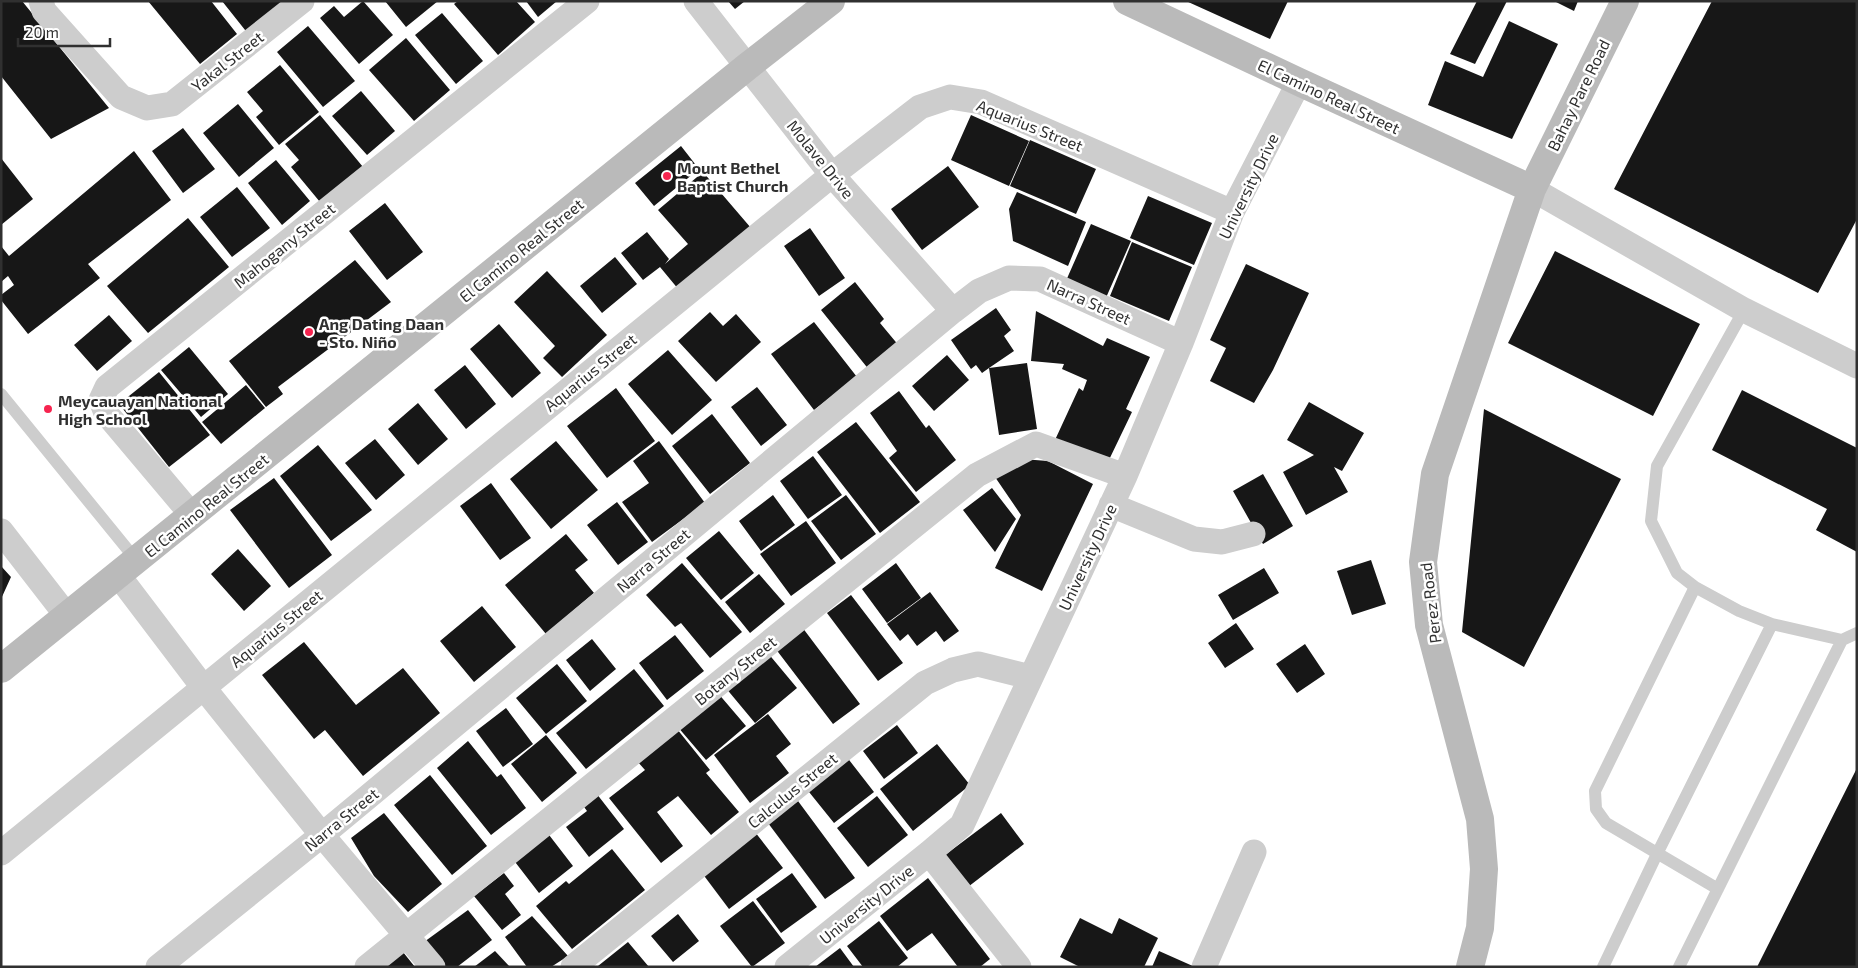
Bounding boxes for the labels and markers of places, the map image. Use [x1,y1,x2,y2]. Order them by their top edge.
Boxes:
place label: Mount Bethel Baptist Church [677,158,788,195]
marker: Mount Bethel Baptist Church [661,170,673,182]
place label: Ang Dating Daan - Sto. Niño [319,314,444,351]
marker: Ang Dating Daan - Sto. Niño [303,326,315,338]
place label: Meycauayan National High School [58,391,223,428]
marker: Meycauayan National High School [42,403,54,415]

